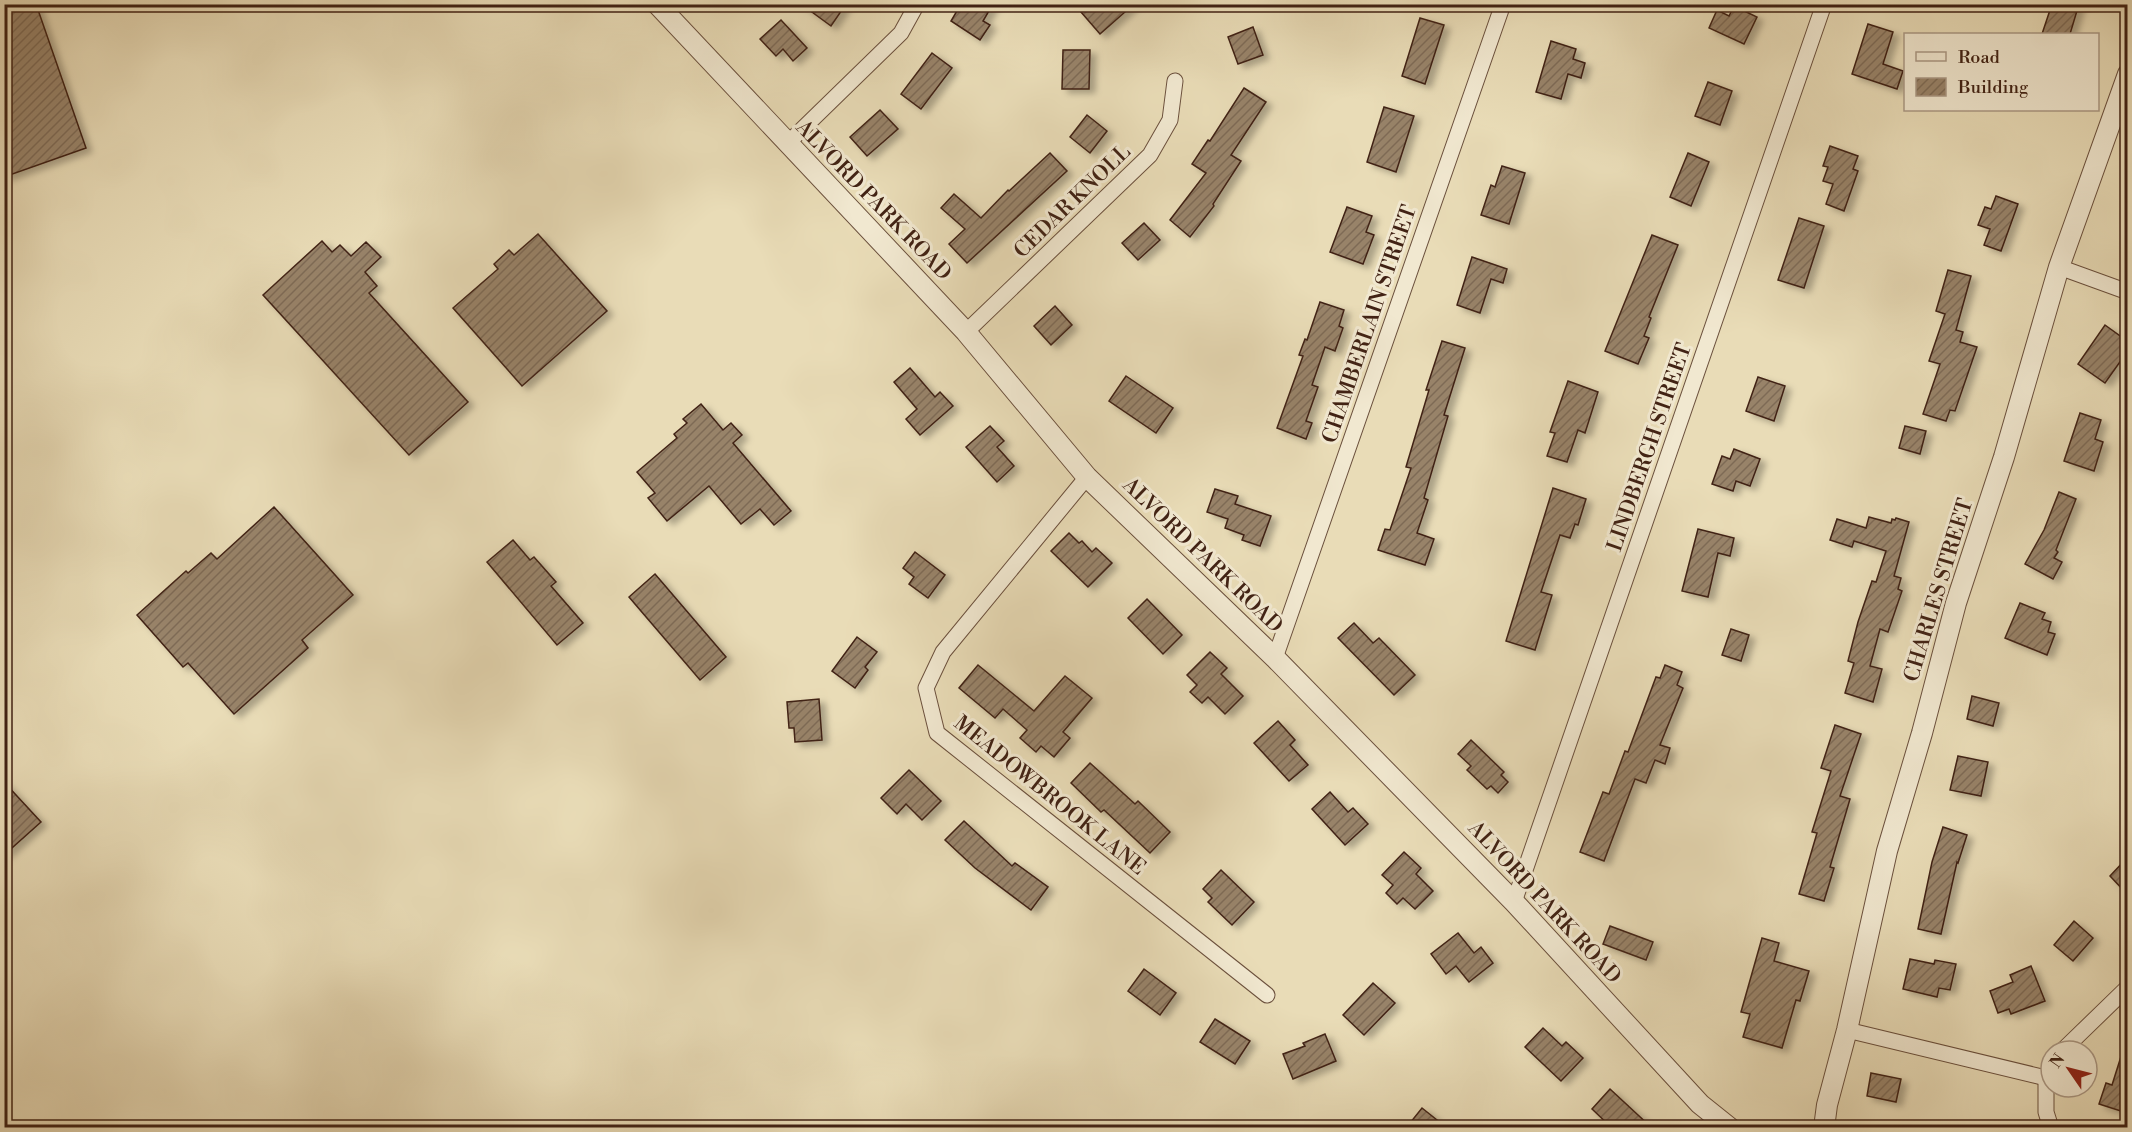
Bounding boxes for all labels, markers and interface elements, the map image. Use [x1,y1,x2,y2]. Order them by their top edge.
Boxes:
legend [1904,33,2099,111]
text: Road [1958,46,2001,69]
text: Building [1957,76,2029,99]
street label: ALVORD PARK ROAD [789,114,957,286]
street label: CEDAR KNOLL [1009,139,1137,264]
street label: CHAMBERLAIN STREET [1317,202,1423,447]
street label: LINDBERGH STREET [1602,340,1698,555]
street label: ALVORD PARK ROAD [1116,472,1288,639]
street label: CHARLES STREET [1899,495,1979,685]
street label: MEADOWBROOK LANE [948,710,1150,881]
street label: ALVORD PARK ROAD [1462,815,1626,989]
north arrow [2039,1039,2099,1099]
text: N [2046,1050,2070,1072]

